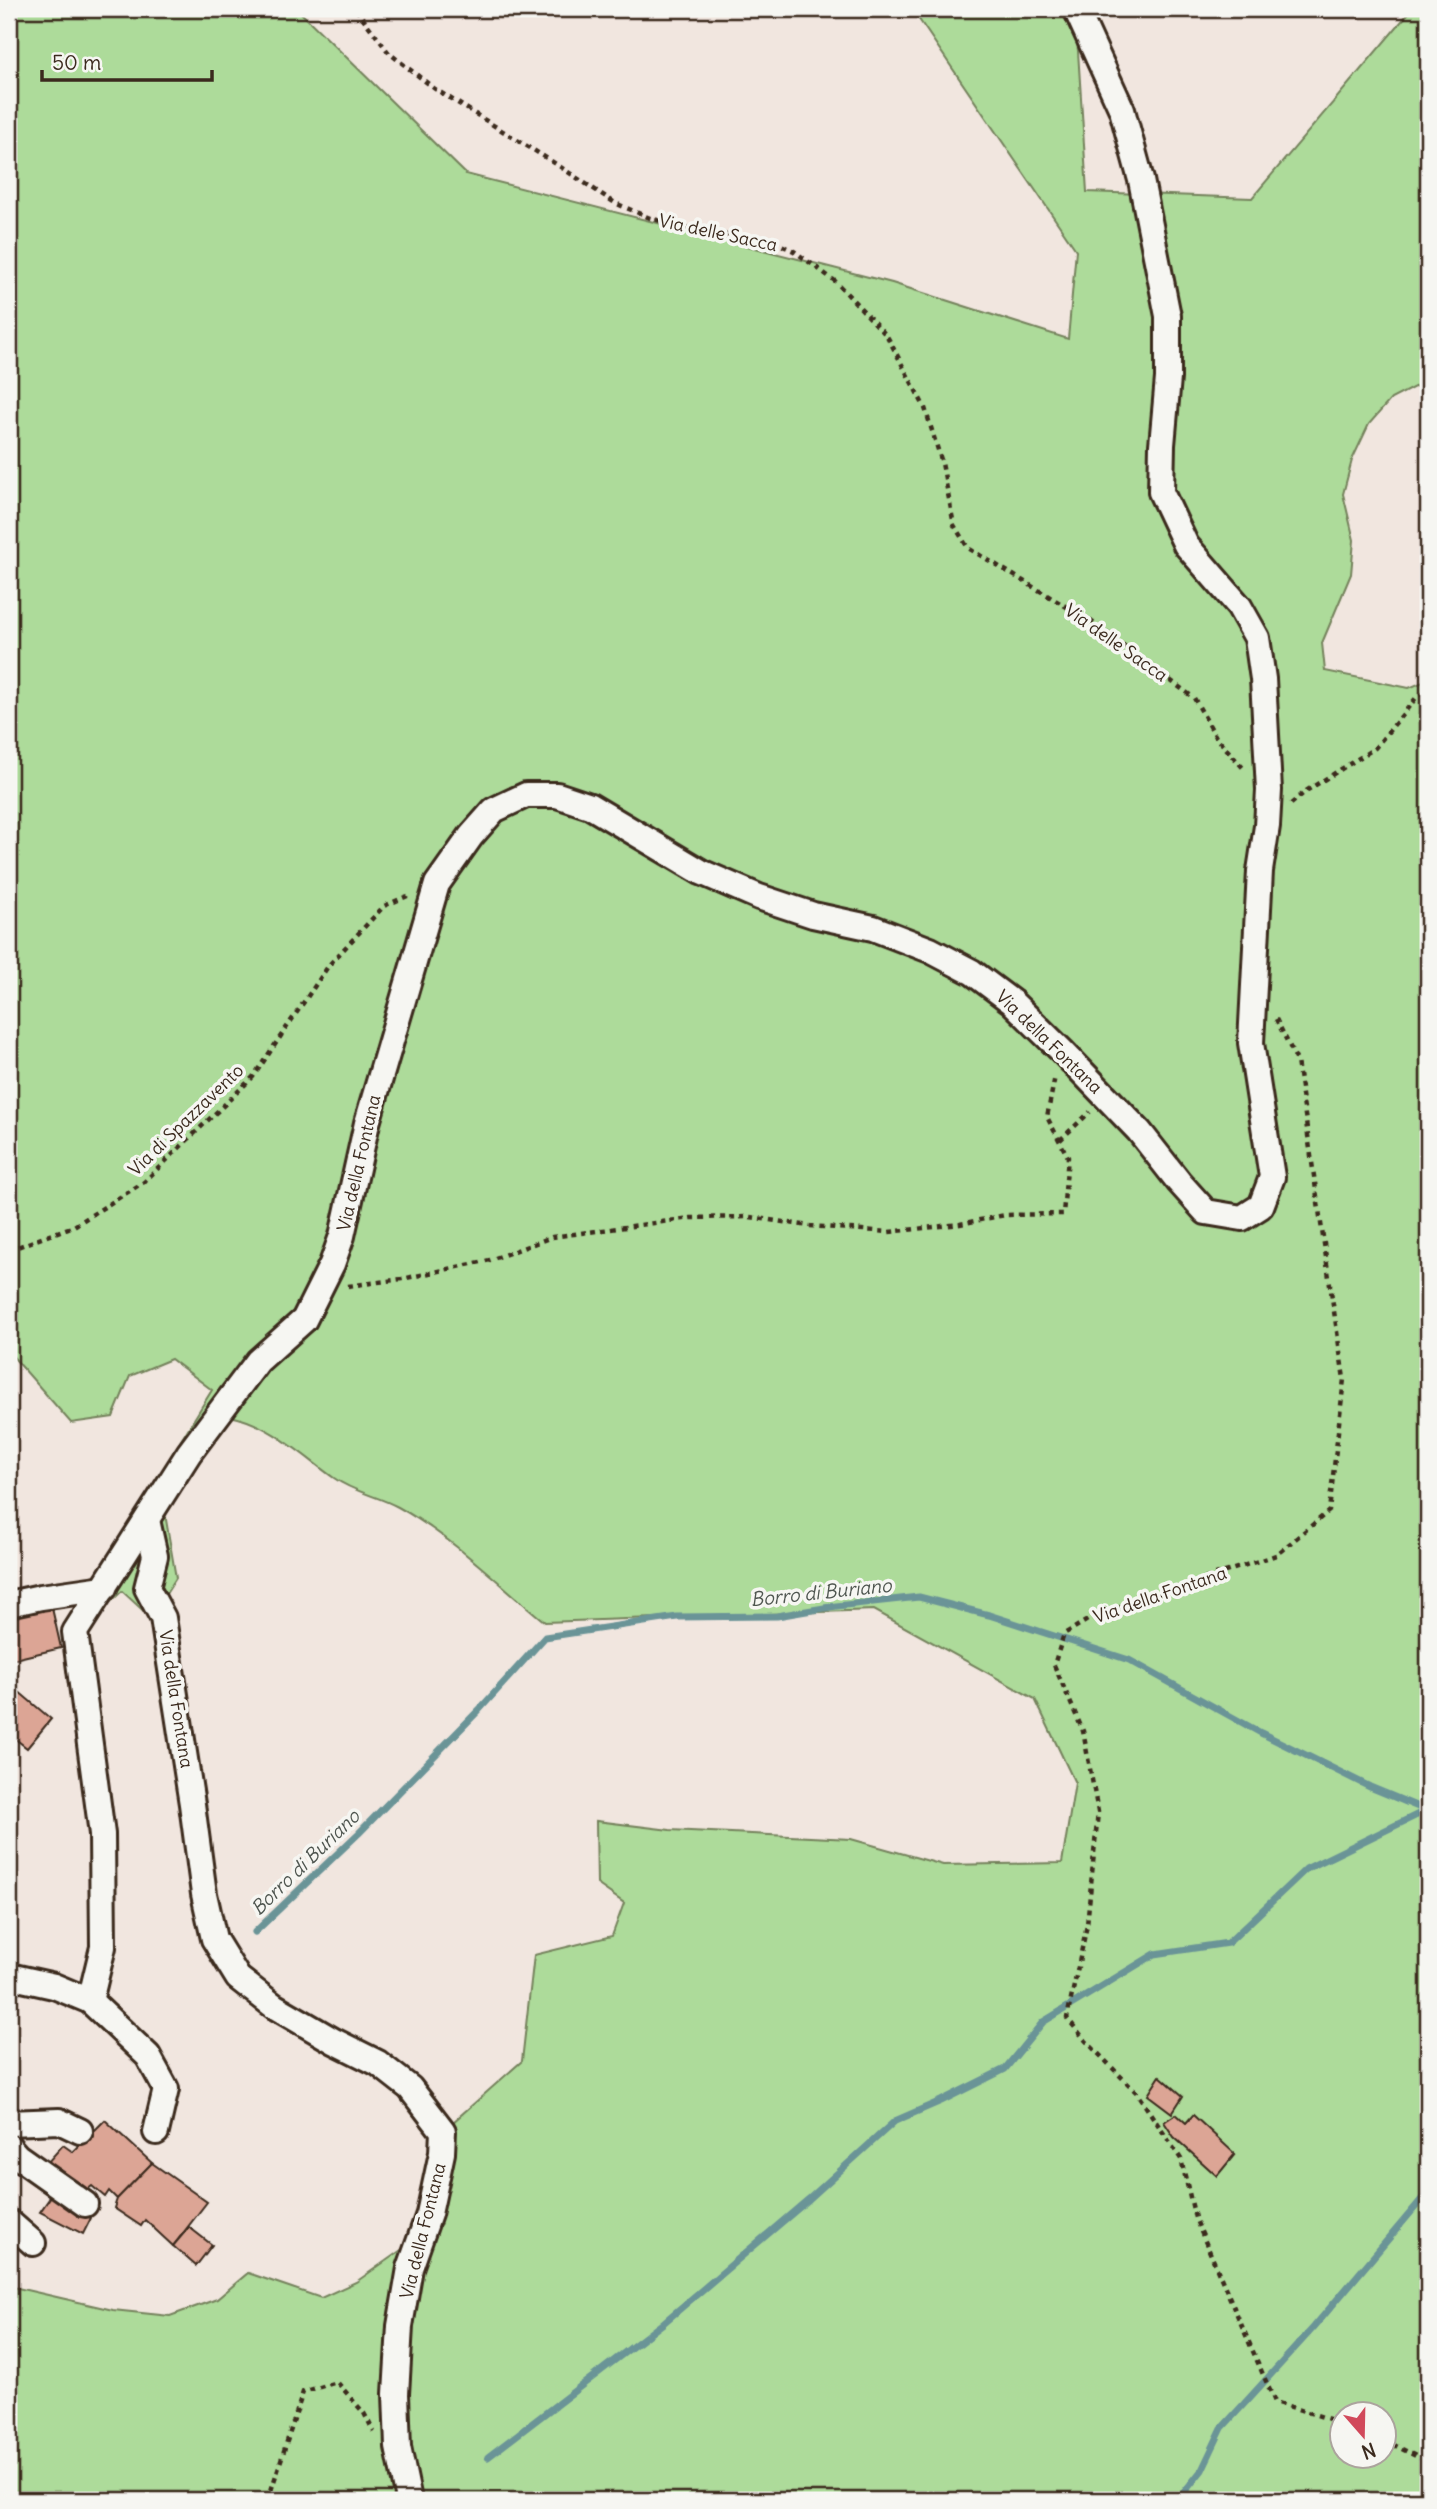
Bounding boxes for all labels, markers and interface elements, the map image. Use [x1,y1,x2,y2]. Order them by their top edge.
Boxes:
scale bar [42,38,212,82]
text: 50 m [52,49,101,76]
street label: Via delle Sacca [657,209,779,256]
street label: Via delle Sacca [1060,599,1172,687]
street label: Via della Fontana [991,985,1108,1098]
street label: Via di Spazzavento [123,1059,248,1181]
street label: Via della Fontana [332,1092,385,1233]
street label: Via della Fontana [1090,1561,1230,1628]
water label: Borro di Buriano [749,1573,894,1611]
street label: Via della Fontana [154,1628,199,1770]
water label: Borro di Buriano [246,1803,365,1920]
street label: Via della Fontana [394,2160,451,2301]
north arrow [1328,2400,1398,2470]
text: N [1359,2437,1379,2464]

